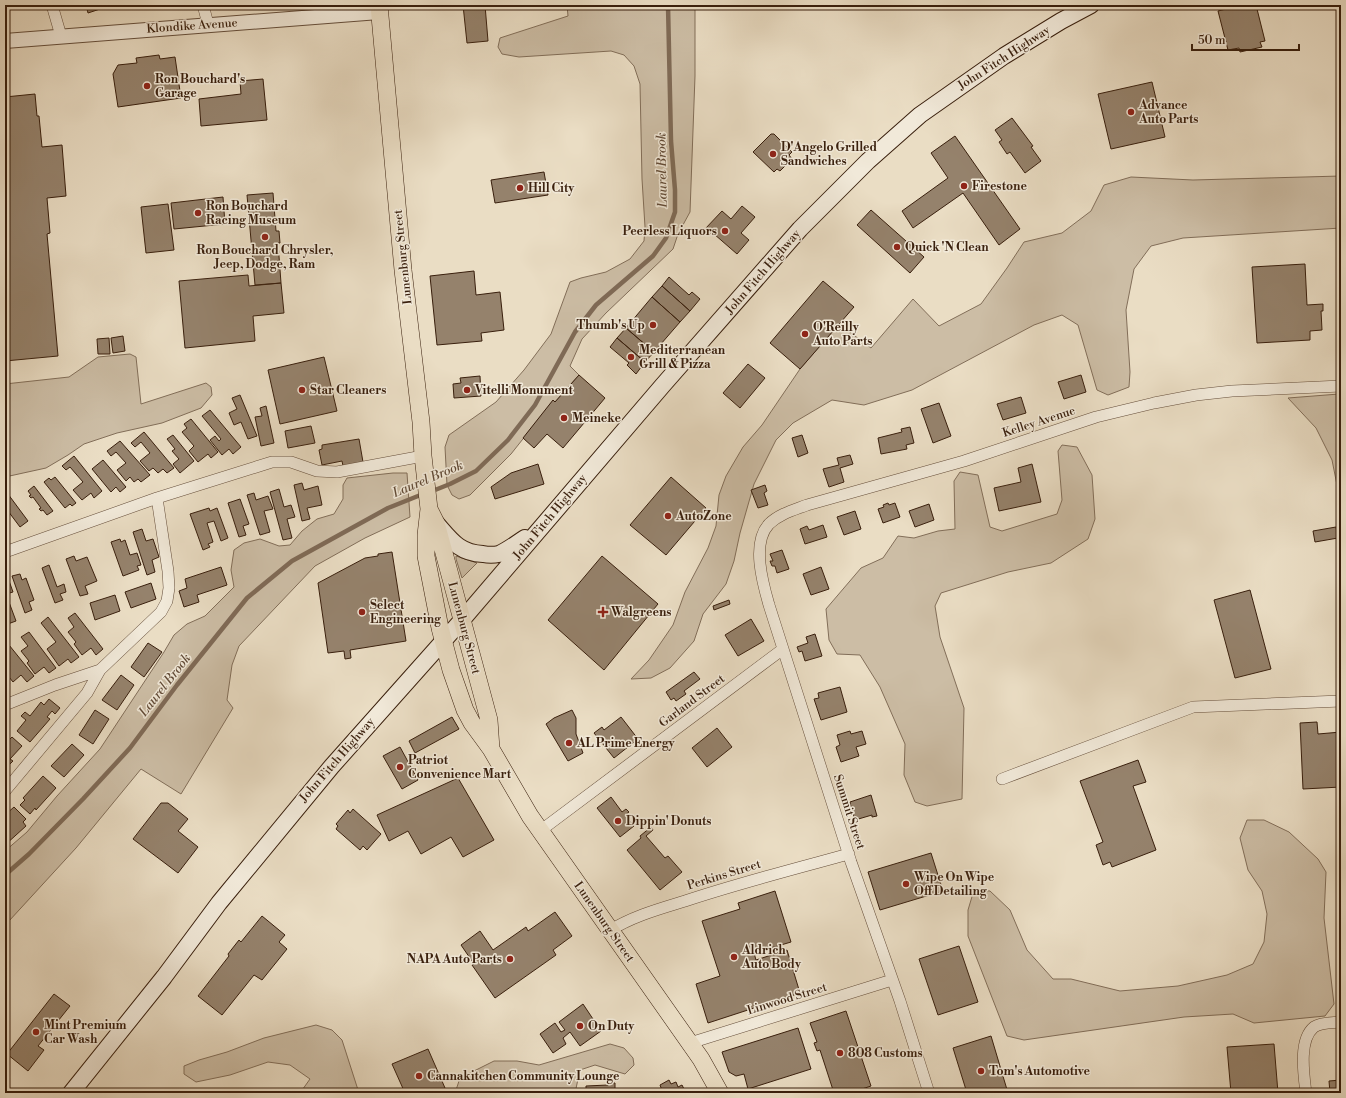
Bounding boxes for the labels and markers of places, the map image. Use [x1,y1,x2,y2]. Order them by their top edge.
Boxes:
place label: Ron Bouchard's Garage [155,72,245,101]
marker: Ron Bouchard's Garage [142,81,152,91]
place label: Advance Auto Parts [1138,98,1198,127]
marker: Advance Auto Parts [1126,107,1136,117]
place label: D'Angelo Grilled Sandwiches [781,140,878,169]
marker: D'Angelo Grilled Sandwiches [768,149,778,159]
place label: Firestone [972,179,1027,194]
place label: Hill City [528,181,575,196]
marker: Firestone [959,181,969,191]
marker: Hill City [515,183,525,193]
place label: Ron Bouchard Racing Museum [206,199,296,228]
marker: Ron Bouchard Racing Museum [193,208,203,218]
place label: Peerless Liquors [622,224,717,239]
marker: Peerless Liquors [720,226,730,236]
marker: Ron Bouchard Chrysler, Jeep, Dodge, Ram [260,232,270,242]
place label: Quick 'N Clean [905,240,989,255]
marker: Quick 'N Clean [892,242,902,252]
place label: Ron Bouchard Chrysler, Jeep, Dodge, Ram [197,243,334,272]
place label: Thumb's Up [577,318,645,333]
marker: Thumb's Up [648,320,658,330]
place label: O'Reilly Auto Parts [812,320,872,349]
marker: O'Reilly Auto Parts [800,329,810,339]
place label: Mediterranean Grill & Pizza [639,343,726,372]
marker: Mediterranean Grill & Pizza [626,352,636,362]
place label: Star Cleaners [310,383,387,398]
place label: Vitelli Monument [474,383,573,398]
marker: Star Cleaners [297,385,307,395]
marker: Vitelli Monument [462,385,472,395]
place label: Meineke [572,411,621,426]
marker: Meineke [559,413,569,423]
place label: AutoZone [675,509,732,524]
marker: AutoZone [663,511,673,521]
place label: Select Engineering [370,598,442,627]
place label: Walgreens [610,605,671,620]
marker: Select Engineering [357,607,367,617]
marker: Walgreens [598,607,608,617]
place label: AL Prime Energy [576,736,676,751]
marker: AL Prime Energy [564,738,574,748]
place label: Patriot Convenience Mart [408,753,512,782]
marker: Patriot Convenience Mart [395,762,405,772]
place label: Dippin' Donuts [626,814,711,829]
marker: Dippin' Donuts [613,816,623,826]
place label: Wipe On Wipe Off Detailing [913,870,995,899]
marker: Wipe On Wipe Off Detailing [901,879,911,889]
place label: Aldrich Auto Body [741,943,802,972]
place label: NAPA Auto Parts [407,952,502,967]
marker: Aldrich Auto Body [729,952,739,962]
marker: NAPA Auto Parts [505,954,515,964]
place label: Mint Premium Car Wash [44,1018,127,1047]
place label: On Duty [588,1019,635,1034]
marker: On Duty [575,1021,585,1031]
marker: Mint Premium Car Wash [31,1027,41,1037]
place label: 808 Customs [848,1046,923,1061]
marker: 808 Customs [835,1048,845,1058]
place label: Tom's Automotive [989,1064,1091,1079]
marker: Tom's Automotive [976,1066,986,1076]
place label: Cannakitchen Community Lounge [427,1069,620,1084]
marker: Cannakitchen Community Lounge [414,1071,424,1081]

